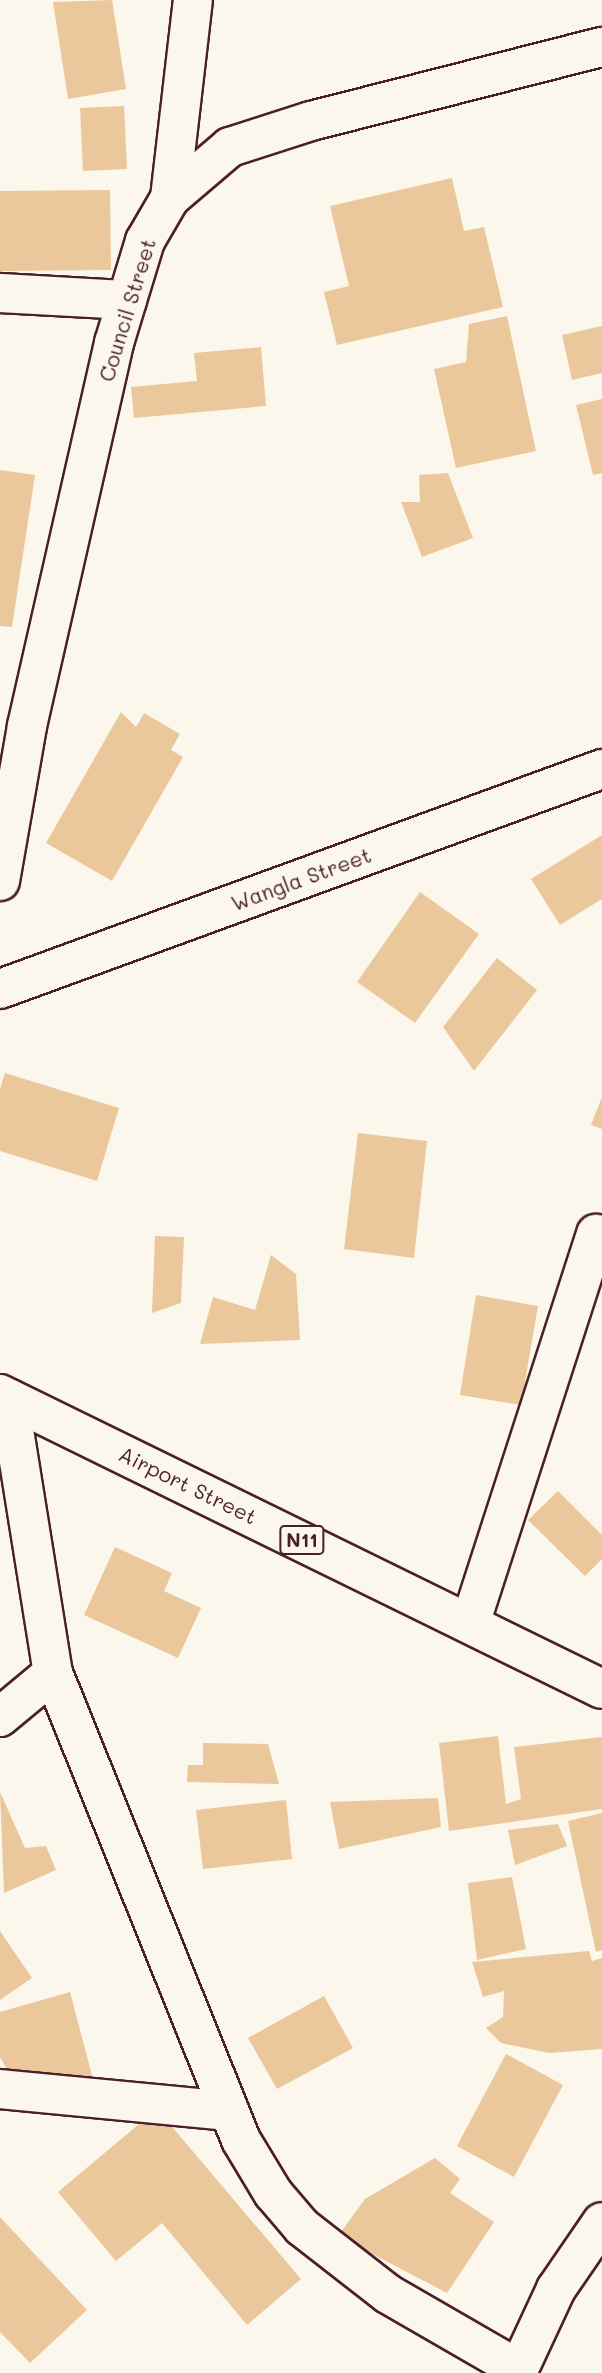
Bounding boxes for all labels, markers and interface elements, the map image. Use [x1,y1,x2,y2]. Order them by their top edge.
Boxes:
street label: Council Street [93,235,161,385]
street label: Wangla Street [228,842,374,916]
street label: Airport Street [115,1441,261,1529]
road number: N11 [279,1524,325,1556]

